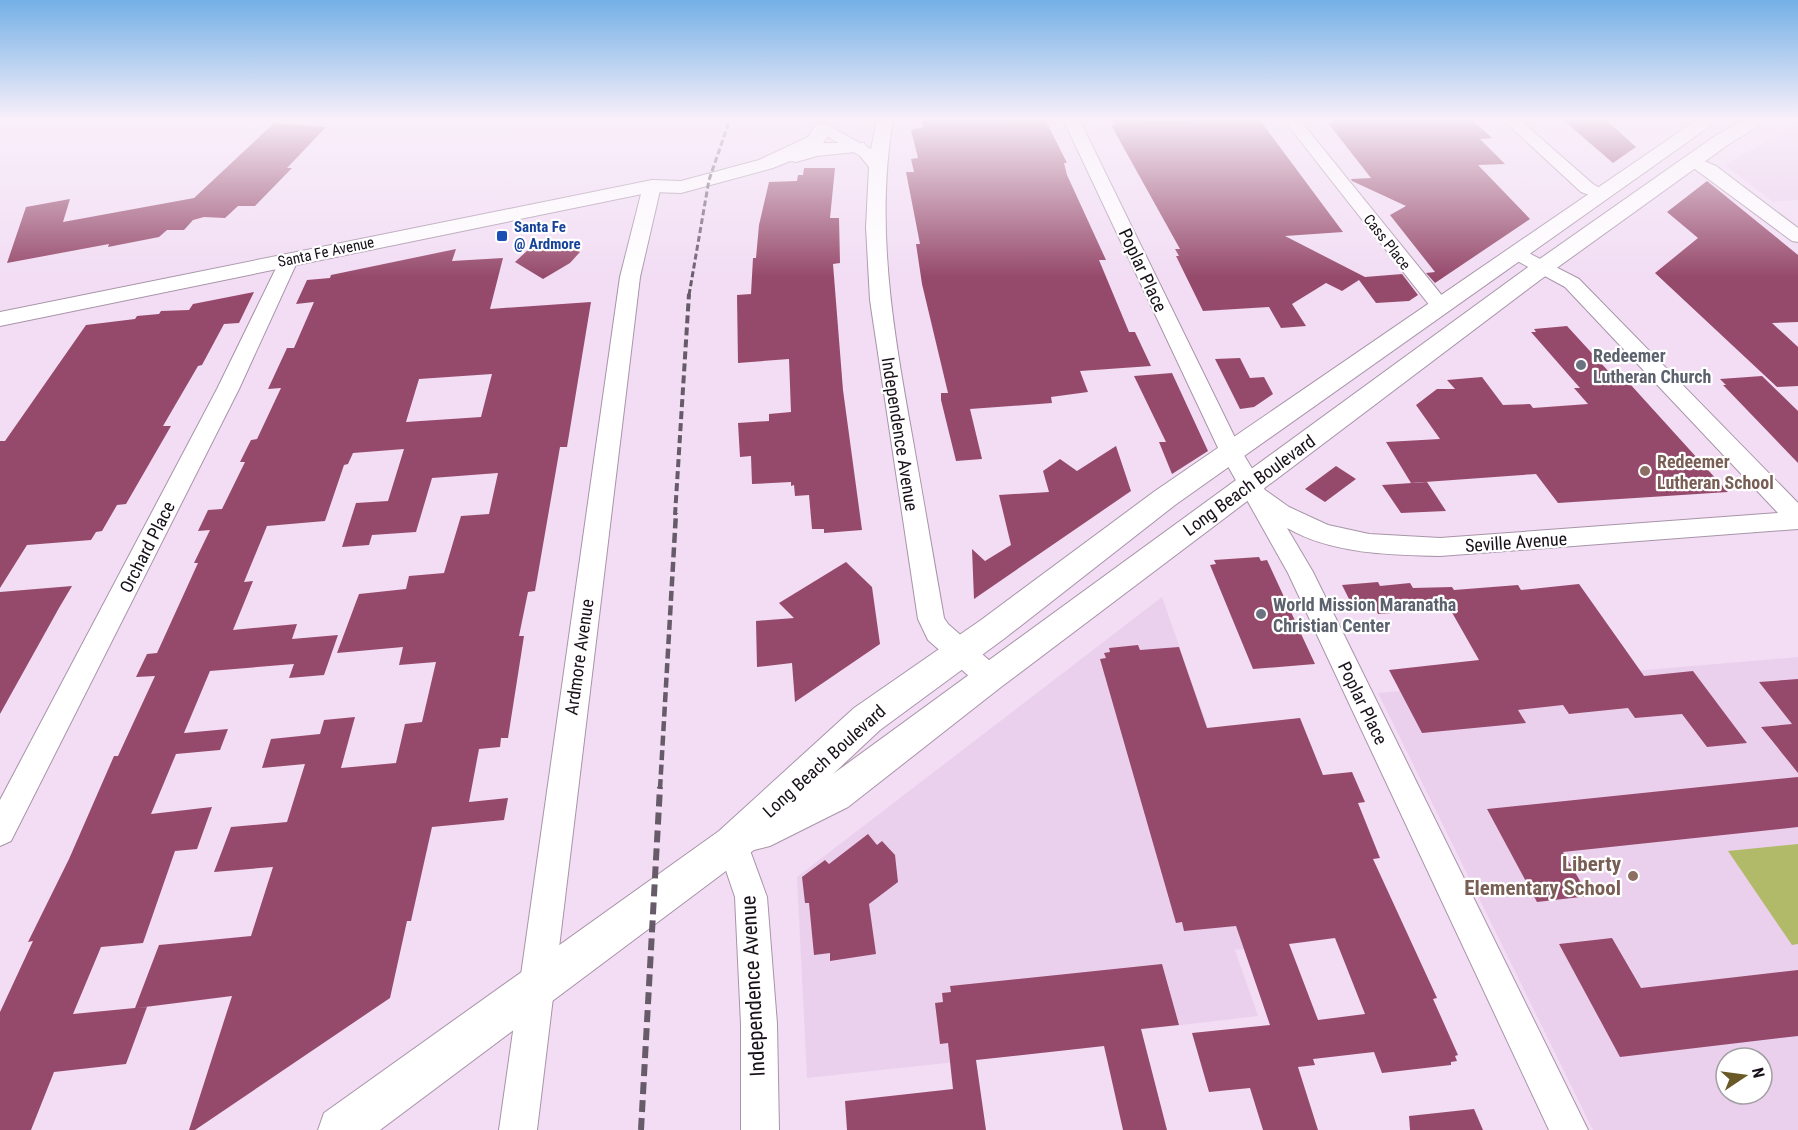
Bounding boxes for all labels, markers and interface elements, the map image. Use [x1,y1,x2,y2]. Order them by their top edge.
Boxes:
street label: Cass Place [1360,211,1414,273]
place label: Santa Fe @ Ardmore [514,218,581,253]
street label: Poplar Place [1115,225,1171,315]
marker: Santa Fe @ Ardmore [495,229,509,243]
street label: Santa Fe Avenue [276,233,376,271]
place label: Redeemer Lutheran Church [1593,345,1711,387]
street label: Independence Avenue [877,356,923,512]
marker: Redeemer Lutheran Church [1574,358,1588,372]
street label: Long Beach Boulevard [1179,430,1319,540]
place label: Redeemer Lutheran School [1657,451,1774,493]
marker: Redeemer Lutheran School [1638,464,1652,478]
street label: Orchard Place [115,498,179,596]
street label: Seville Avenue [1464,528,1568,556]
place label: World Mission Maranatha Christian Center [1273,594,1456,636]
street label: Ardmore Avenue [560,598,598,716]
marker: World Mission Maranatha Christian Center [1254,607,1268,621]
street label: Poplar Place [1334,658,1392,748]
street label: Long Beach Boulevard [758,700,890,822]
place label: Liberty Elementary School [1464,852,1622,900]
marker: Liberty Elementary School [1626,869,1640,883]
street label: Independence Avenue [736,895,770,1077]
north arrow [1714,1046,1774,1106]
text: N [1748,1066,1768,1080]

